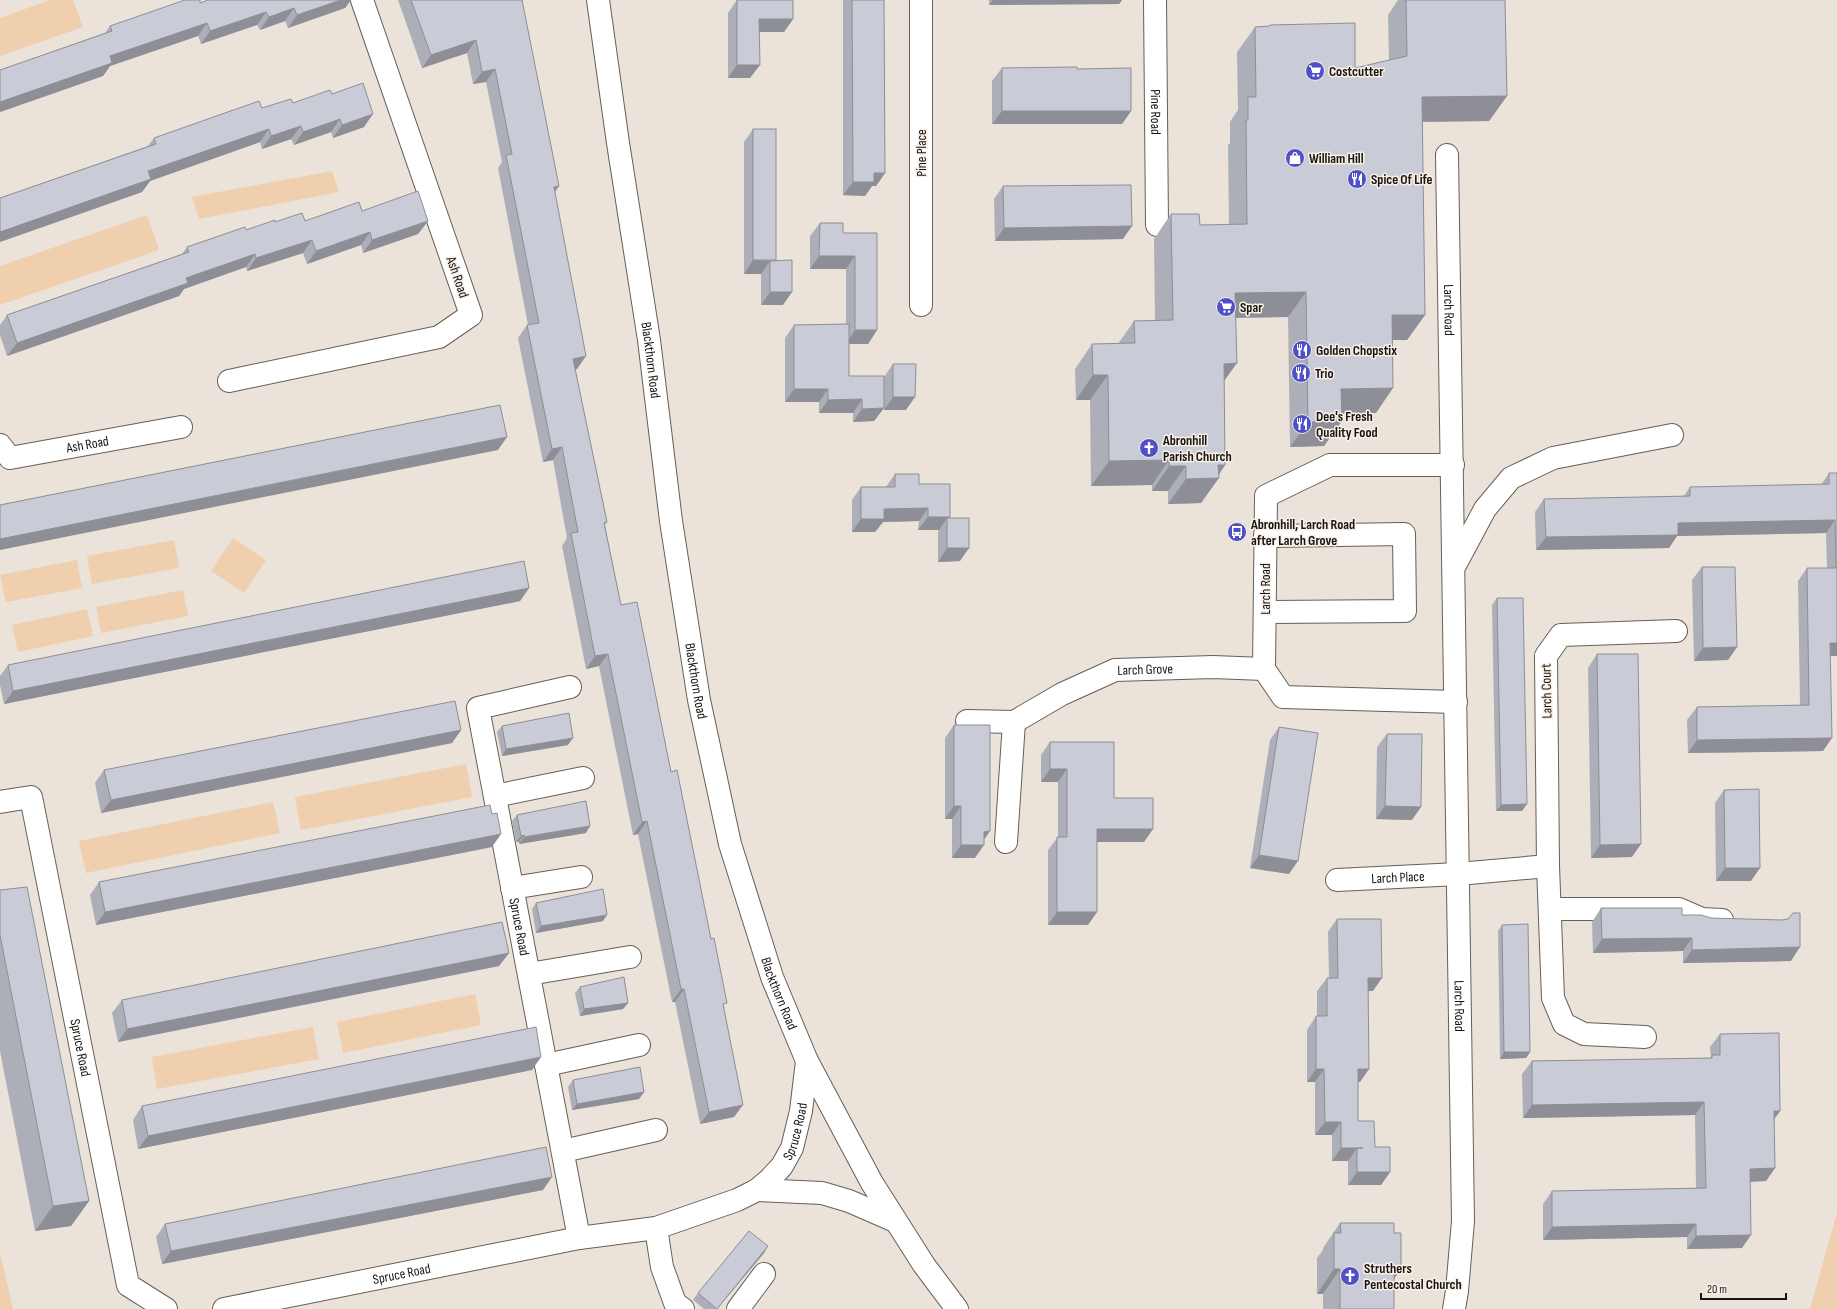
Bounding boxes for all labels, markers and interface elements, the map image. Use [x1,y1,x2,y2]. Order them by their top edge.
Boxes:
supermarket icon: Costcutter [1304,60,1326,82]
place label: Costcutter [1329,63,1384,80]
street label: Pine Road [1147,89,1164,135]
street label: Pine Place [913,129,930,177]
shop icon: William Hill [1284,147,1306,169]
place label: William Hill [1309,150,1364,167]
restaurant icon: Spice Of Life [1346,168,1368,190]
place label: Spice Of Life [1371,171,1433,188]
street label: Ash Road [442,253,473,300]
street label: Larch Road [1440,284,1458,336]
supermarket icon: Spar [1215,296,1237,318]
place label: Spar [1240,299,1263,316]
street label: Blackthorn Road [637,321,664,399]
restaurant icon: Golden Chopstix [1291,339,1313,361]
place label: Golden Chopstix [1316,342,1397,359]
restaurant icon: Trio [1290,362,1312,384]
place label: Trio [1315,365,1334,382]
place label: Dee's Fresh Quality Food [1316,408,1378,441]
restaurant icon: Dee's Fresh Quality Food [1291,413,1313,435]
street label: Ash Road [64,432,110,457]
place label: Abronhill Parish Church [1162,432,1232,465]
church icon: Abronhill Parish Church [1138,437,1160,459]
place label: Abronhill, Larch Road after Larch Grove [1250,516,1355,549]
bus stop icon: Abronhill, Larch Road after Larch Grove [1226,521,1248,543]
street label: Larch Road [1257,563,1274,615]
street label: Blackthorn Road [681,642,711,721]
street label: Larch Grove [1117,660,1173,679]
street label: Larch Court [1538,663,1555,719]
street label: Larch Place [1371,868,1425,887]
street label: Spruce Road [505,896,533,957]
street label: Blackthorn Road [757,955,801,1033]
street label: Larch Road [1450,980,1468,1032]
street label: Spruce Road [66,1017,94,1078]
street label: Spruce Road [779,1102,811,1163]
street label: Spruce Road [371,1260,432,1288]
place label: Struthers Pentecostal Church [1364,1260,1462,1293]
church icon: Struthers Pentecostal Church [1339,1265,1361,1287]
scale bar [1701,1275,1786,1301]
text: 20 m [1707,1282,1727,1297]

